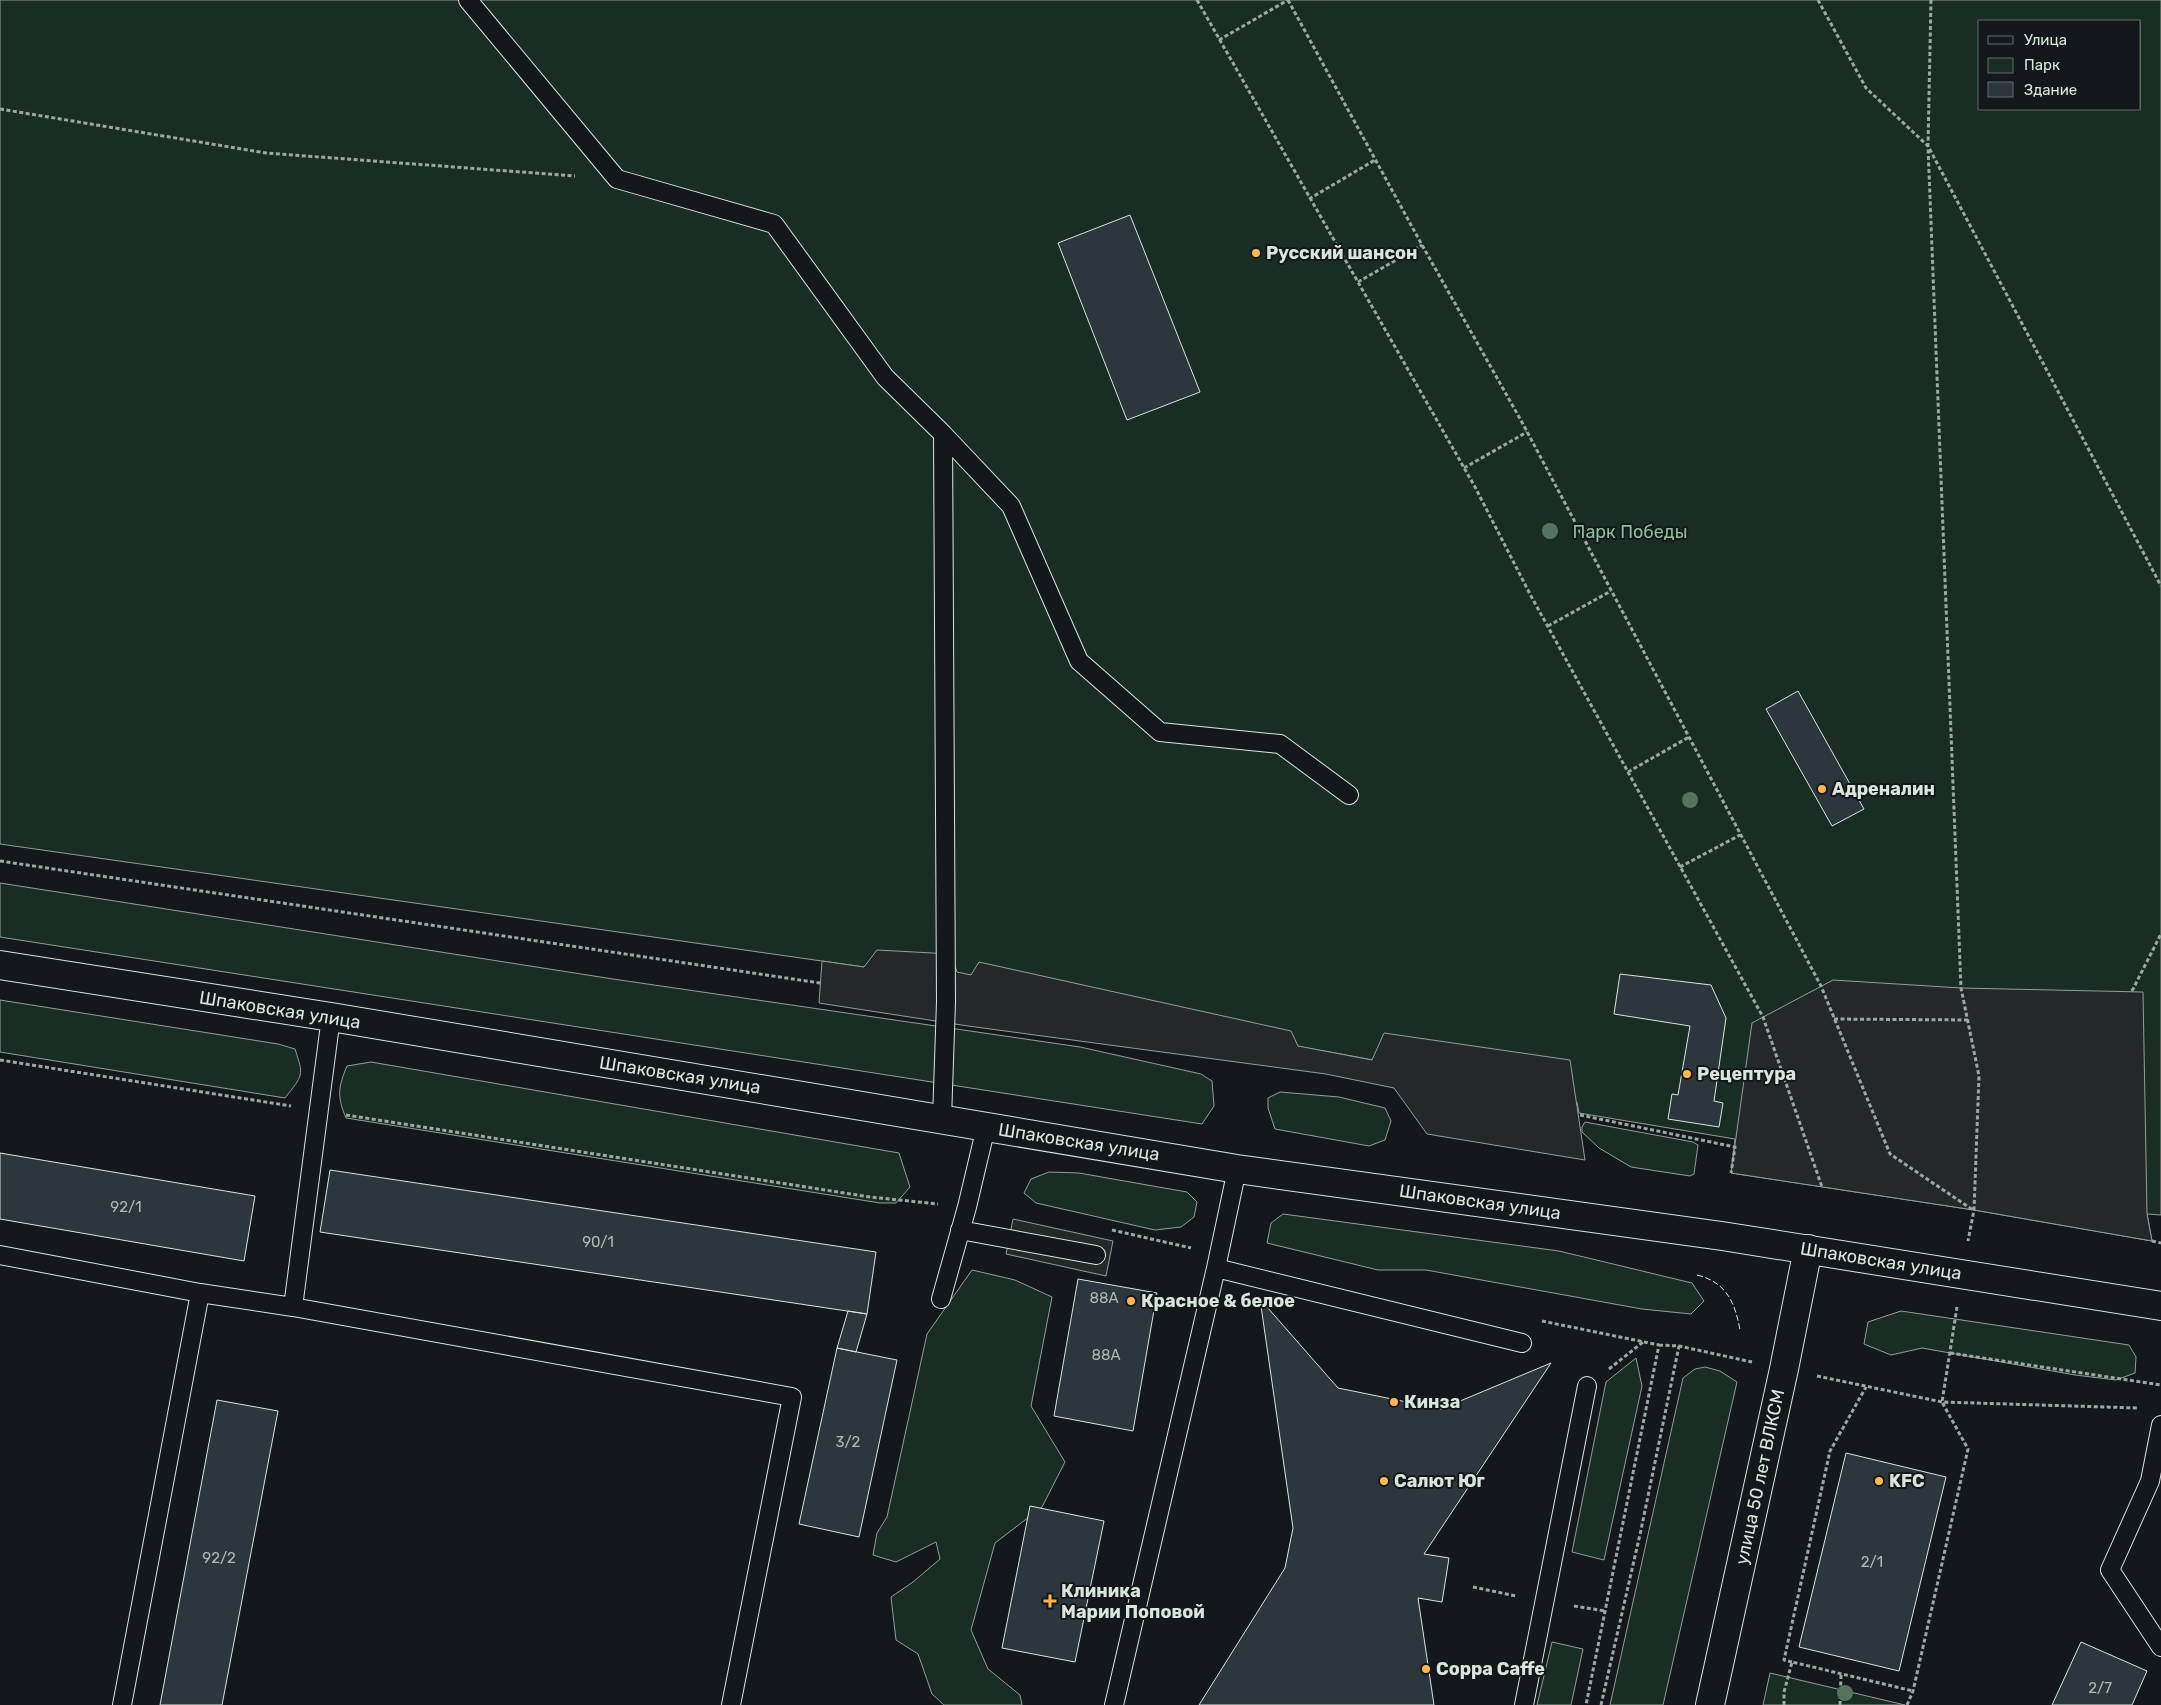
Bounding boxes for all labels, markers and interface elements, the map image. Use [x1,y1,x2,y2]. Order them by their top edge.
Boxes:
legend [1978,20,2141,110]
text: Улица [2024,31,2067,49]
text: Парк [2024,56,2060,74]
text: Здание [2024,81,2077,99]
place label: Русский шансон [1266,242,1418,264]
marker: Русский шансон [1250,247,1262,259]
park label: Парк Победы [1573,521,1687,543]
place label: Адреналин [1832,778,1935,800]
marker: Адреналин [1816,783,1828,795]
street label: Шпаковская улица [198,986,362,1034]
street label: Шпаковская улица [598,1051,762,1099]
place label: Рецептура [1697,1063,1796,1085]
marker: Рецептура [1681,1068,1693,1080]
street label: Шпаковская улица [997,1118,1161,1166]
street label: Шпаковская улица [1398,1180,1562,1224]
house number: 92/1 [110,1198,142,1216]
house number: 90/1 [582,1233,614,1251]
street label: Шпаковская улица [1799,1237,1963,1285]
house number: 88А [1089,1289,1119,1307]
place label: Красное & белое [1141,1290,1295,1312]
marker: Красное & белое [1125,1295,1137,1307]
house number: 88А [1091,1346,1121,1364]
street label: улица 50 лет ВЛКСМ [1731,1387,1789,1567]
place label: Кинза [1404,1391,1460,1413]
marker: Кинза [1388,1396,1400,1408]
house number: 3/2 [836,1433,861,1451]
place label: Салют Юг [1394,1470,1485,1492]
place label: KFC [1889,1470,1925,1492]
marker: Салют Юг [1378,1475,1390,1487]
marker: KFC [1873,1475,1885,1487]
house number: 92/2 [202,1549,236,1567]
house number: 2/1 [1861,1553,1883,1571]
place label: Клиника Марии Поповой [1061,1580,1205,1623]
marker: Клиника Марии Поповой [1043,1594,1057,1608]
place label: Coppa Caffe [1436,1658,1545,1680]
marker: Coppa Caffe [1420,1663,1432,1675]
house number: 2/7 [2088,1679,2112,1697]

